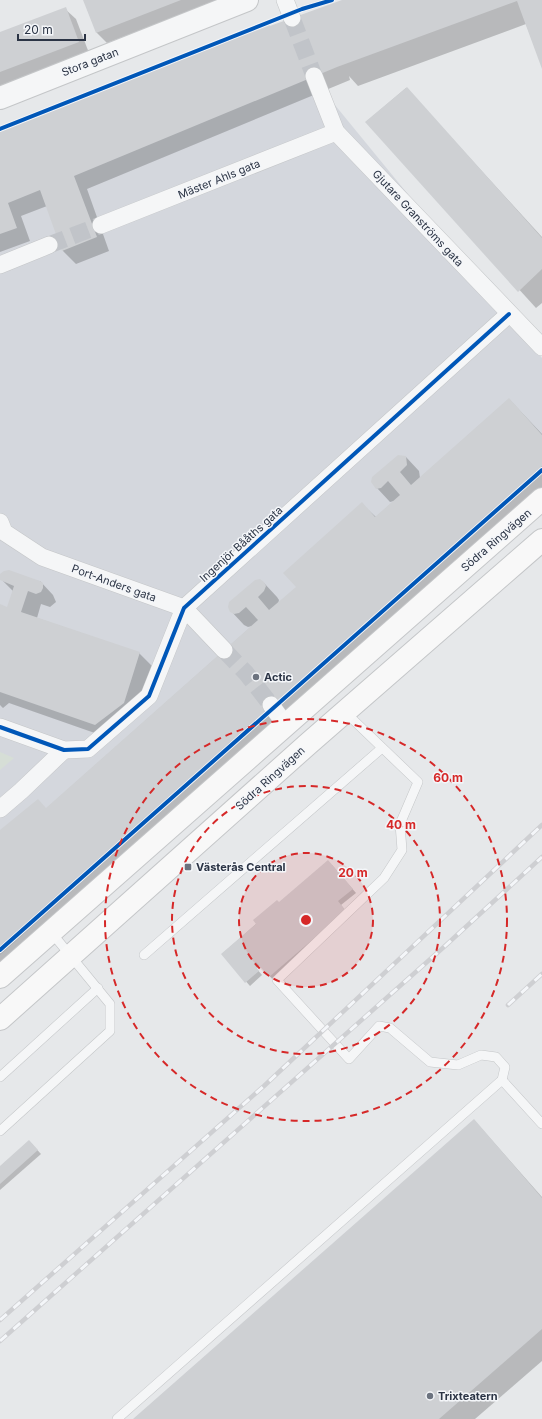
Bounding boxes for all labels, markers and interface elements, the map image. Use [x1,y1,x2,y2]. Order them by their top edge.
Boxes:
scale bar [18,16,85,42]
text: 20 m [24,22,53,37]
street label: Stora gatan [60,45,120,79]
street label: Mäster Ahls gata [176,156,262,202]
street label: Gjutare Granströms gata [370,167,466,269]
street label: Ingenjör Bååths gata [197,503,285,585]
street label: Södra Ringvägen [458,506,534,574]
street label: Port-Anders gata [70,561,158,605]
place label: Actic [264,670,292,684]
marker: Actic [251,672,261,682]
street label: Södra Ringvägen [232,743,308,813]
text: 60 m [433,770,463,785]
text: 40 m [386,817,416,832]
place label: Västerås Central [196,860,286,874]
marker: Västerås Central [183,862,193,872]
text: 20 m [338,865,368,880]
centre of rings [299,913,313,927]
place label: Trixteatern [438,1389,498,1403]
marker: Trixteatern [425,1391,435,1401]

